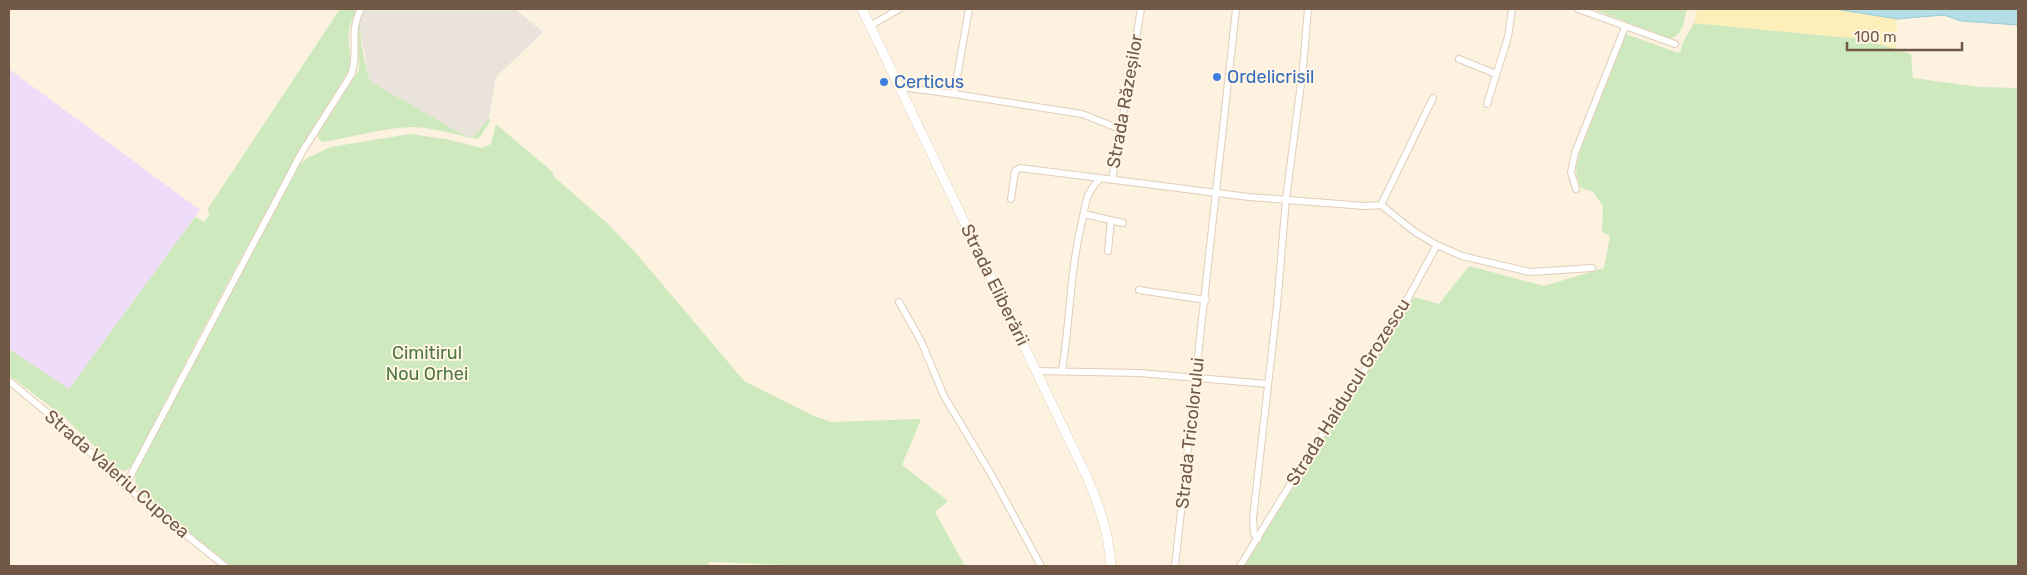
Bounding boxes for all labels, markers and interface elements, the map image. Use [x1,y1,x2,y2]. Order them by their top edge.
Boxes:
scale bar [1847,20,1962,52]
text: 100 m [1854,28,1896,46]
street label: Strada Răzeșilor [1102,32,1148,170]
place label: Ordelicrisil [1227,66,1314,88]
place label: Certicus [894,71,964,93]
marker: Ordelicrisil [1211,71,1223,83]
marker: Certicus [878,76,890,88]
street label: Strada Eliberării [956,221,1034,349]
street label: Strada Haiducul Grozescu [1281,294,1415,490]
park label: Cimitirul Nou Orhei [386,342,468,385]
street label: Strada Tricolorului [1171,356,1209,510]
street label: Strada Valeriu Cupcea [40,405,194,543]

